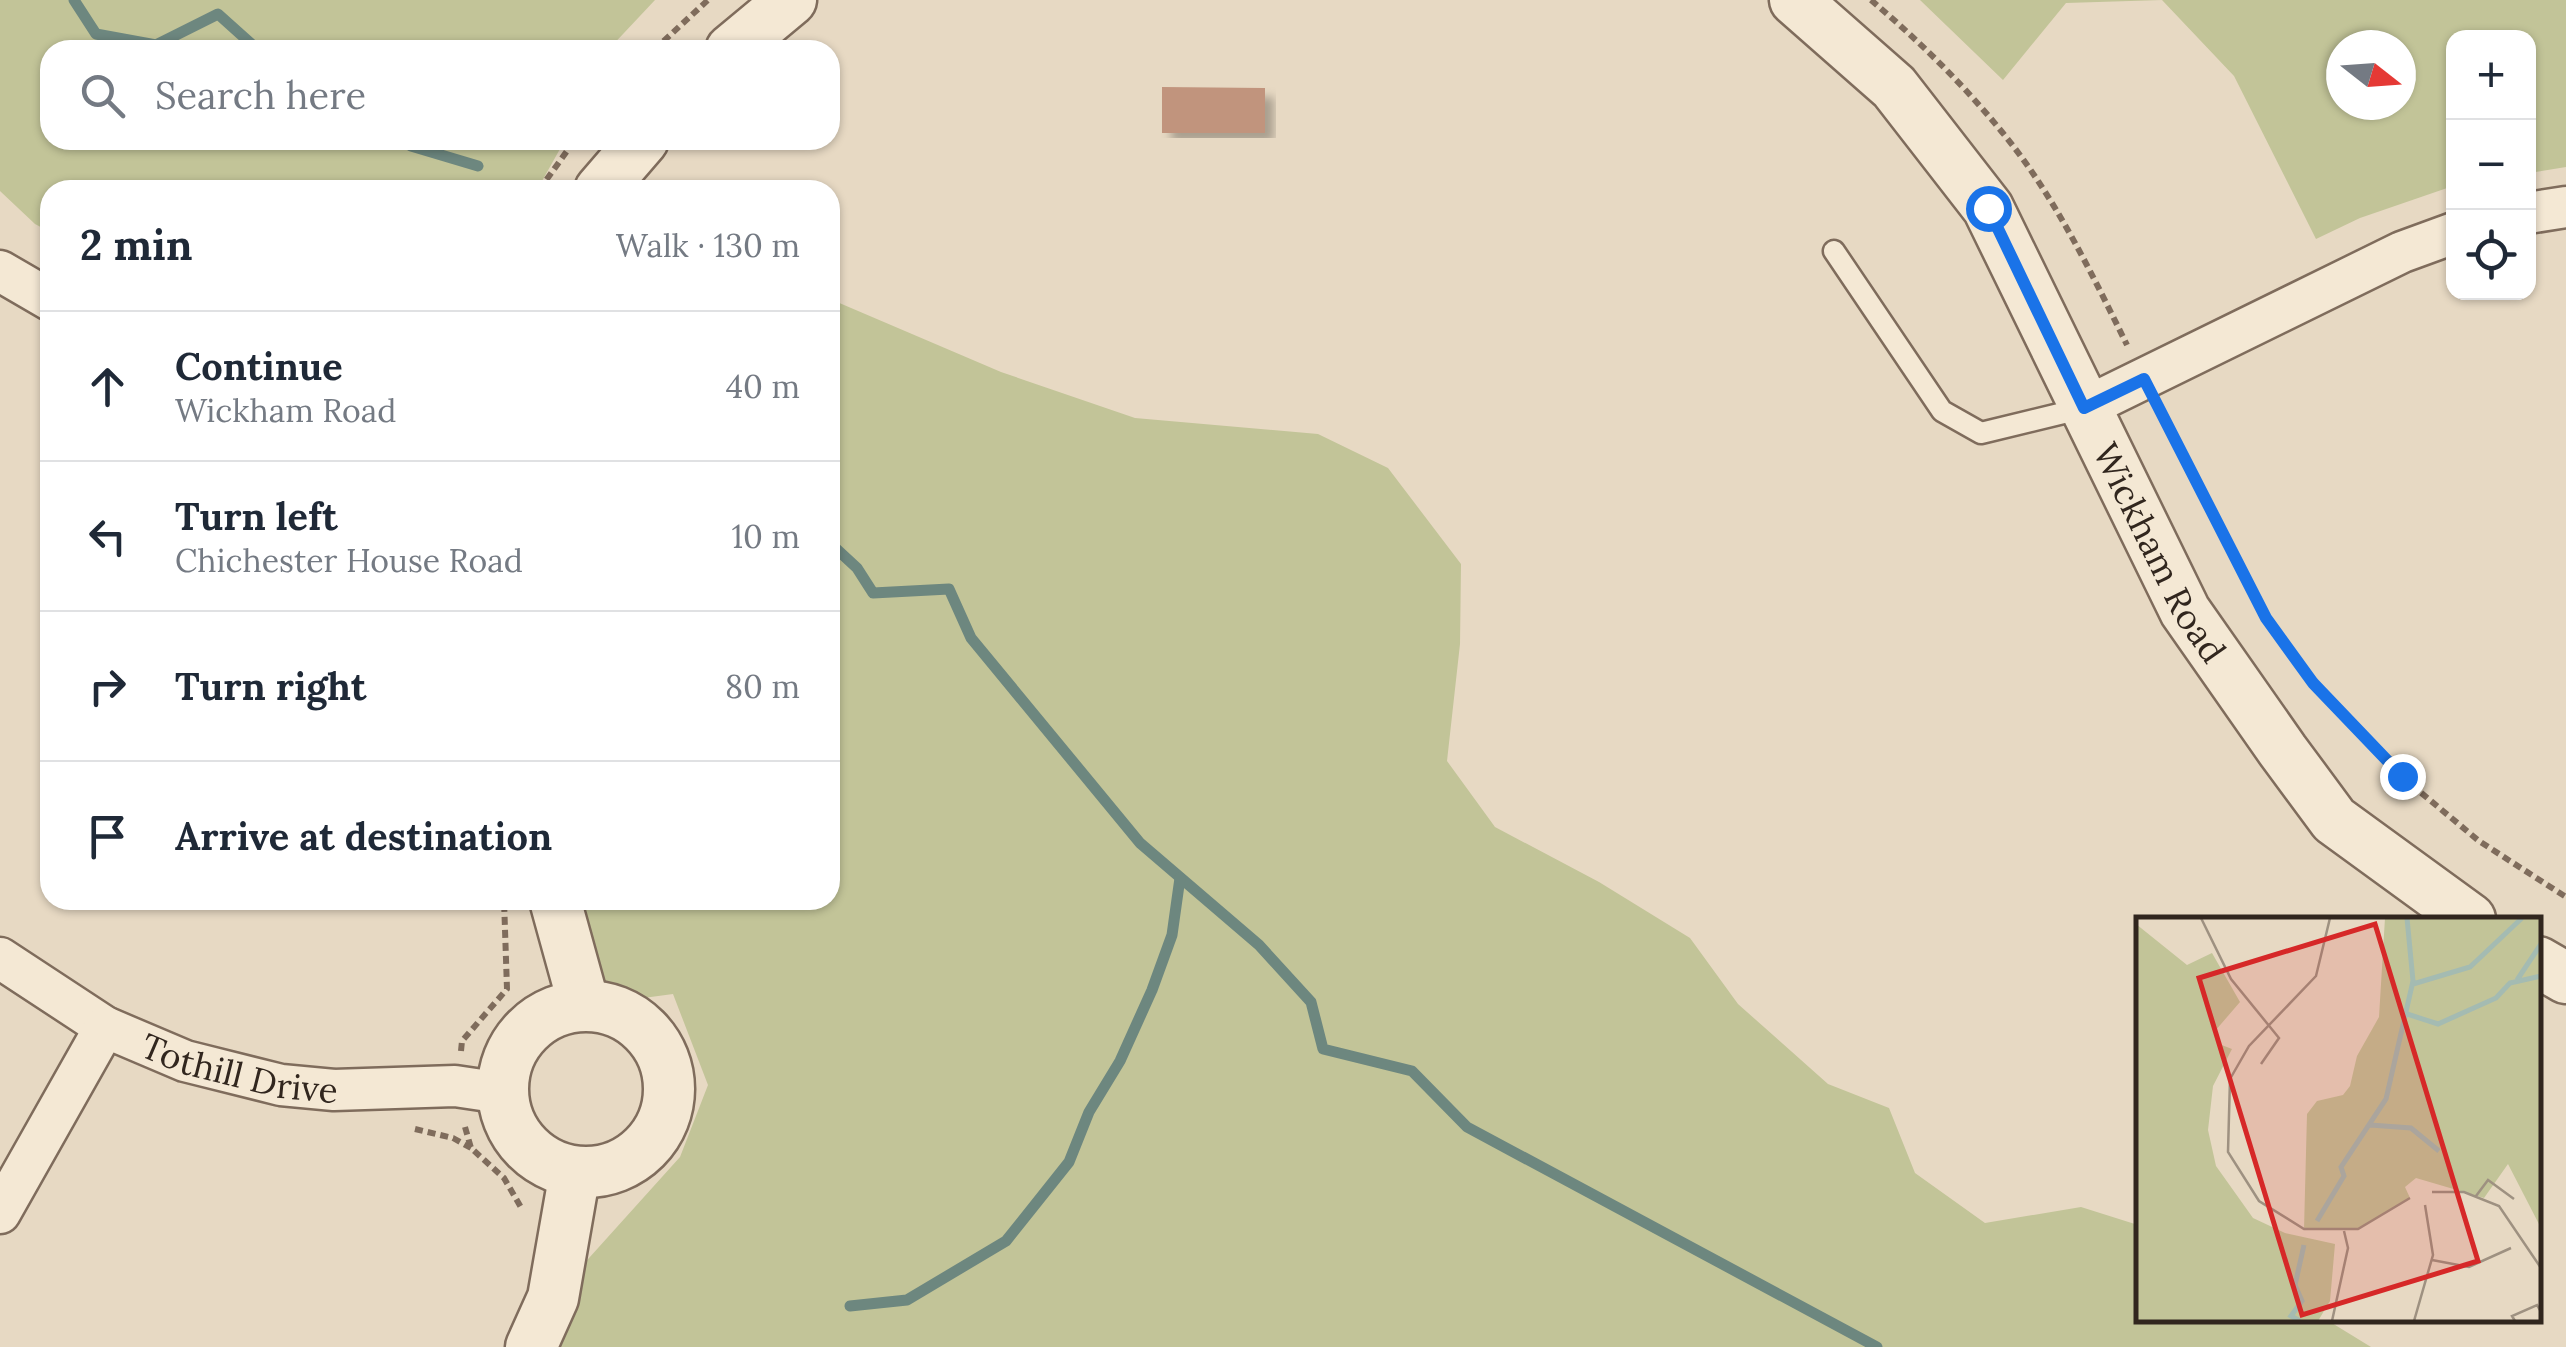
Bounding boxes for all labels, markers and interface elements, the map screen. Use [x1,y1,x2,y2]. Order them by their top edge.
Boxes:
north arrow [2326,30,2416,120]
map controls [2446,30,2536,300]
button: + [2446,30,2536,120]
search box [40,40,840,150]
icon: search [75,68,130,123]
text: Search here [155,71,366,119]
button: − [2446,120,2536,210]
route start [1966,186,2012,232]
button: locate [2446,210,2536,300]
text: 2 min [80,218,193,272]
text: Walk · 130 m [616,225,800,266]
text: Continue [175,342,343,390]
icon: ahead [80,359,135,414]
text: 40 m [726,366,800,407]
text: Wickham Road [175,390,396,431]
street label: Wickham Road [2084,435,2236,671]
text: Turn left [175,492,338,540]
icon: left [80,509,135,564]
text: 10 m [731,516,800,557]
text: Chichester House Road [175,540,523,581]
icon: right [80,659,135,714]
text: Turn right [175,662,366,710]
text: 80 m [725,666,800,707]
route end [2380,754,2426,800]
icon: arrive [80,809,135,864]
text: Arrive at destination [175,812,552,860]
inset map [2136,917,2541,1322]
street label: Tothill Drive [135,1023,340,1113]

